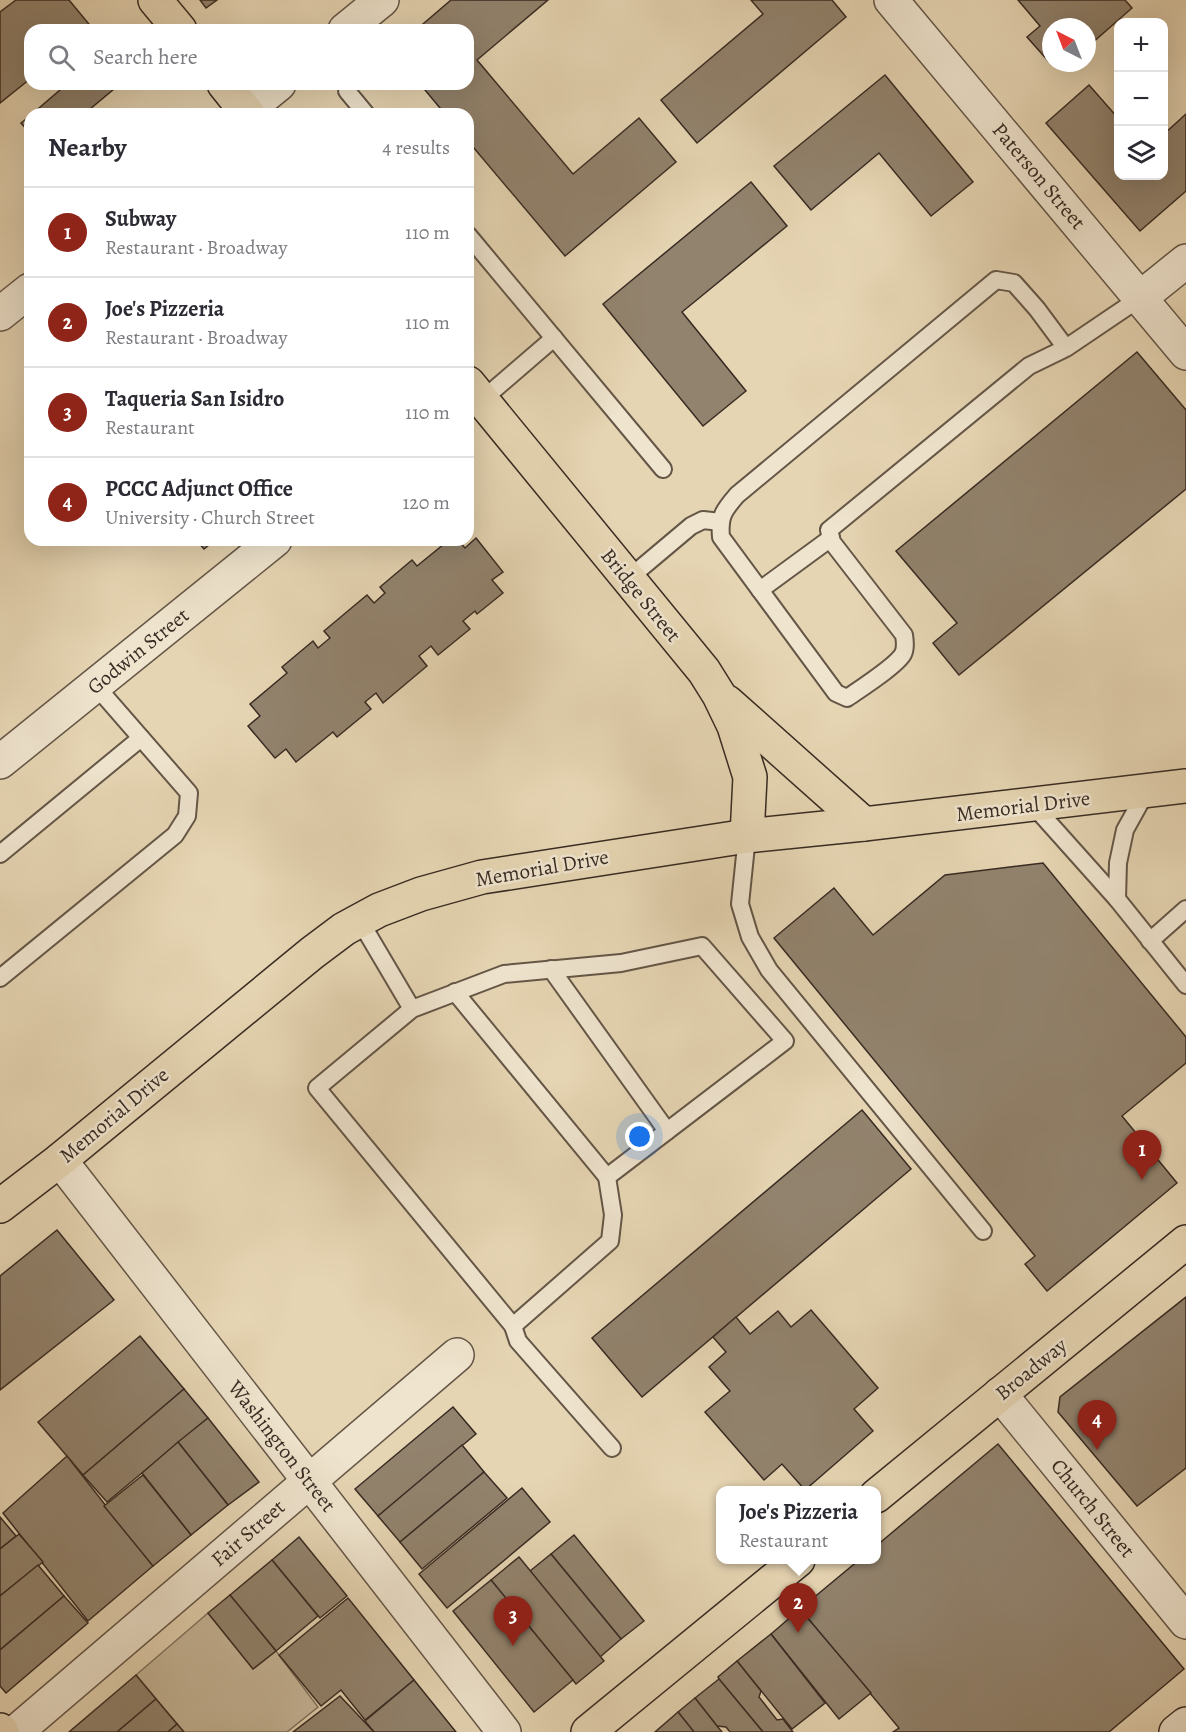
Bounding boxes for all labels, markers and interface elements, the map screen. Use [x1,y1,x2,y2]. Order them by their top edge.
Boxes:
north arrow [1042,18,1096,72]
map controls [1114,18,1168,180]
button: + [1114,18,1168,72]
search box [24,24,474,90]
icon: search [45,41,78,74]
text: Search here [93,42,198,72]
button: − [1114,72,1168,126]
street label: Paterson Street [986,117,1092,235]
button: layers [1114,126,1168,180]
text: Nearby [48,130,127,165]
text: 4 results [382,134,450,161]
text: Subway [105,204,176,234]
text: 1 [64,219,71,246]
text: 110 m [405,219,450,246]
text: Restaurant · Broadway [105,234,287,261]
text: Joe's Pizzeria [105,294,225,324]
text: 2 [63,309,72,336]
text: 110 m [405,309,450,336]
text: Restaurant · Broadway [105,324,287,351]
text: Taqueria San Isidro [105,384,284,414]
text: 3 [63,399,72,426]
text: 110 m [405,399,450,426]
text: Restaurant [105,414,195,441]
text: PCCC Adjunct Office [105,474,293,504]
text: 4 [63,489,72,516]
text: 120 m [402,489,450,516]
text: University · Church Street [105,504,315,531]
street label: Bridge Street [594,542,688,648]
street label: Godwin Street [81,601,195,701]
street label: Memorial Drive [954,784,1092,828]
street label: Memorial Drive [473,843,611,893]
street label: Memorial Drive [53,1061,175,1169]
your location [625,1122,654,1151]
pin: 1 [1122,1130,1162,1180]
street label: Broadway [989,1331,1073,1407]
street label: Washington Street [221,1374,342,1518]
pin: 4 [1078,1400,1116,1450]
street label: Church Street [1045,1453,1142,1563]
popup [716,1486,881,1564]
street label: Fair Street [205,1493,291,1573]
text: Joe's Pizzeria [739,1497,858,1527]
text: Restaurant [739,1527,828,1554]
pin: 2 [778,1584,818,1633]
pin: 3 [494,1596,532,1646]

